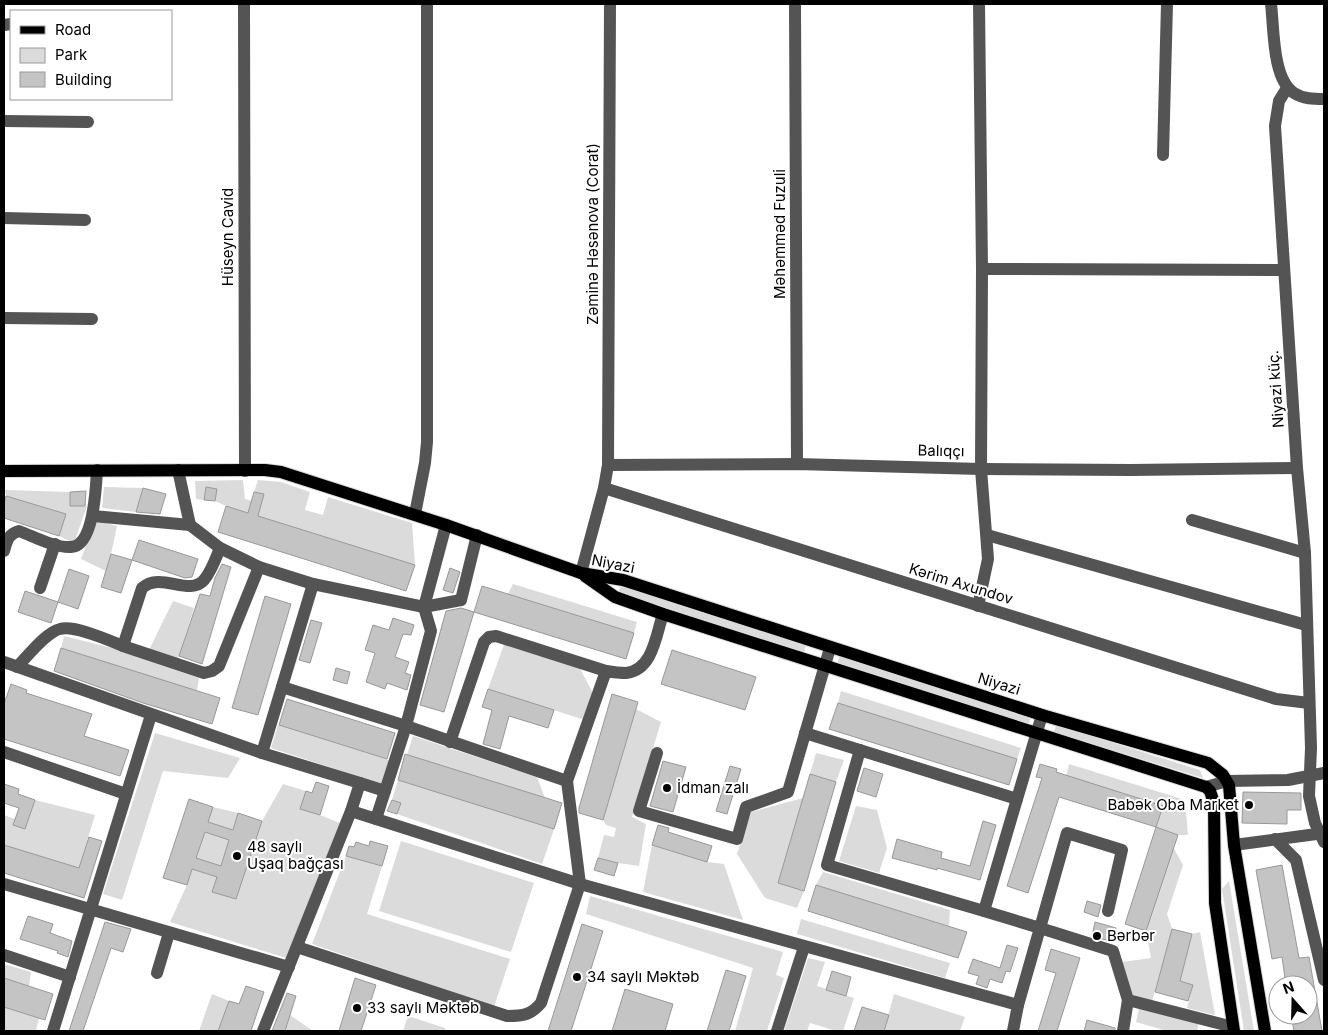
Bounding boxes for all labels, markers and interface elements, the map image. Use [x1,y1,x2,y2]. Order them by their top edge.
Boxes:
legend [10,10,172,100]
text: Road [55,20,91,39]
text: Park [55,45,88,64]
text: Building [55,70,112,89]
street label: Zəminə Həsənova (Corat) [583,143,602,325]
street label: Məhəmməd Fuzuli [770,169,789,299]
street label: Hüseyn Cavid [218,188,237,286]
street label: Niyazi küç. [1263,350,1288,429]
street label: Balıqçı [917,441,965,460]
street label: Niyazi [590,550,636,577]
street label: Kərim Axundov [907,559,1016,609]
street label: Niyazi [976,668,1023,699]
place label: İdman zalı [677,778,749,797]
marker: İdman zalı [661,782,673,794]
place label: Babək Oba Market [1108,795,1239,814]
marker: Babək Oba Market [1243,799,1255,811]
place label: 48 saylı Uşaq bağçası [247,837,344,873]
marker: 48 saylı Uşaq bağçası [231,850,243,862]
place label: Bərbər [1107,926,1155,945]
marker: Bərbər [1091,930,1103,942]
place label: 34 saylı Məktəb [587,967,700,986]
marker: 34 saylı Məktəb [571,971,583,983]
north arrow [1268,975,1318,1025]
text: N [1280,978,1296,997]
place label: 33 saylı Məktəb [367,998,479,1017]
marker: 33 saylı Məktəb [351,1002,363,1014]

